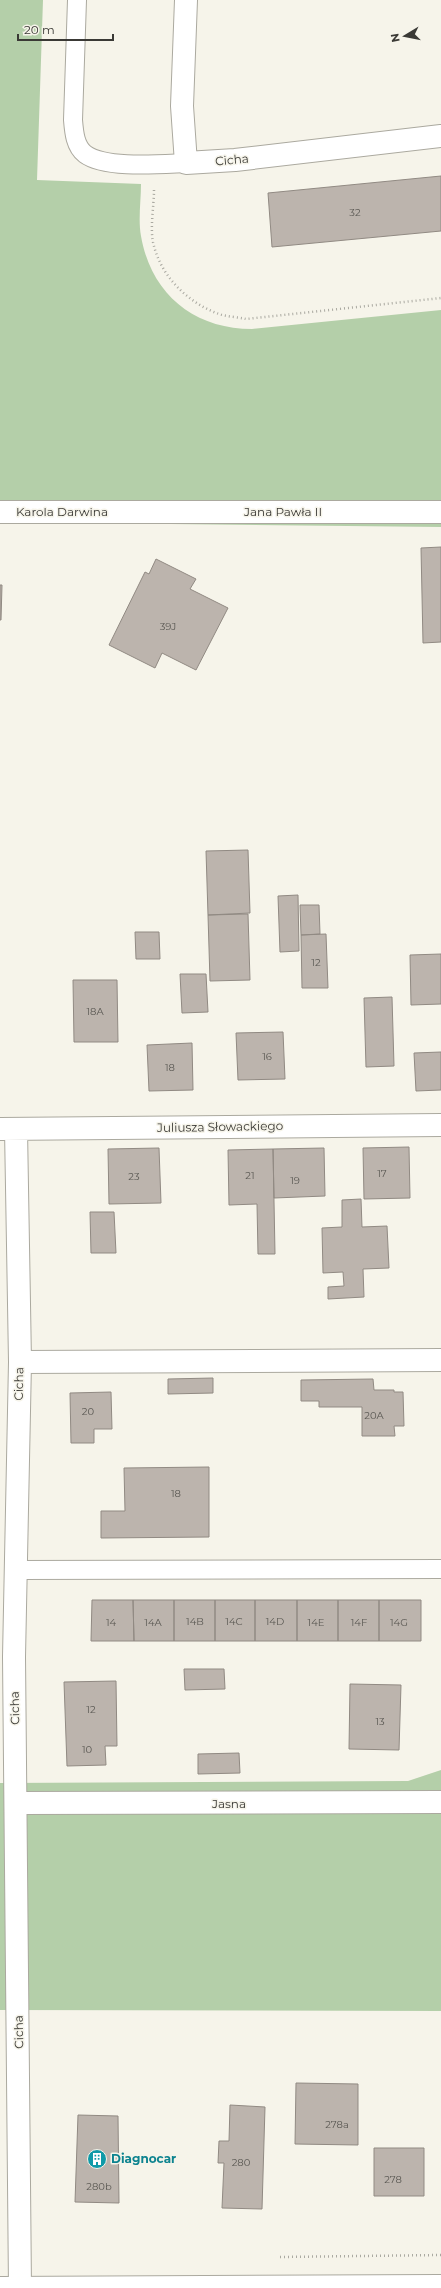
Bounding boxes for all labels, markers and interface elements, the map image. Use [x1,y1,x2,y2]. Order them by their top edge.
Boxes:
scale bar [18,16,113,42]
north arrow [385,16,425,56]
text: 20 m [24,22,55,37]
text: N [387,32,403,43]
street label: Cicha [215,151,249,168]
house number: 32 [349,206,361,219]
street label: Karola Darwina [16,504,108,519]
street label: Jana Pawła II [243,504,322,519]
house number: 39J [160,620,176,633]
house number: 12 [311,956,321,969]
house number: 18A [86,1005,104,1018]
house number: 16 [262,1050,272,1063]
house number: 18 [165,1061,175,1074]
street label: Juliusza Słowackiego [156,1118,283,1135]
house number: 17 [377,1167,387,1180]
house number: 21 [245,1169,255,1182]
house number: 23 [128,1170,140,1183]
house number: 19 [290,1174,300,1187]
street label: Cicha [11,1367,26,1401]
house number: 20 [82,1405,95,1418]
house number: 20A [364,1409,385,1422]
house number: 18 [171,1487,181,1500]
house number: 14B [186,1615,204,1628]
house number: 14C [225,1615,243,1628]
house number: 14D [266,1615,284,1628]
house number: 14 [106,1616,116,1629]
house number: 14A [144,1616,163,1629]
house number: 14E [308,1616,325,1629]
house number: 14F [351,1616,367,1629]
house number: 14G [390,1616,408,1629]
street label: Cicha [7,1691,22,1725]
house number: 12 [86,1703,96,1716]
house number: 13 [375,1715,385,1728]
house number: 10 [82,1743,92,1756]
street label: Jasna [211,1796,246,1811]
street label: Cicha [11,2015,26,2049]
house number: 278a [325,2118,349,2131]
building icon: Diagnocar [86,2148,108,2170]
place label: Diagnocar [111,2151,176,2166]
house number: 280 [232,2156,251,2169]
house number: 278 [384,2173,402,2186]
house number: 280b [86,2180,112,2193]

